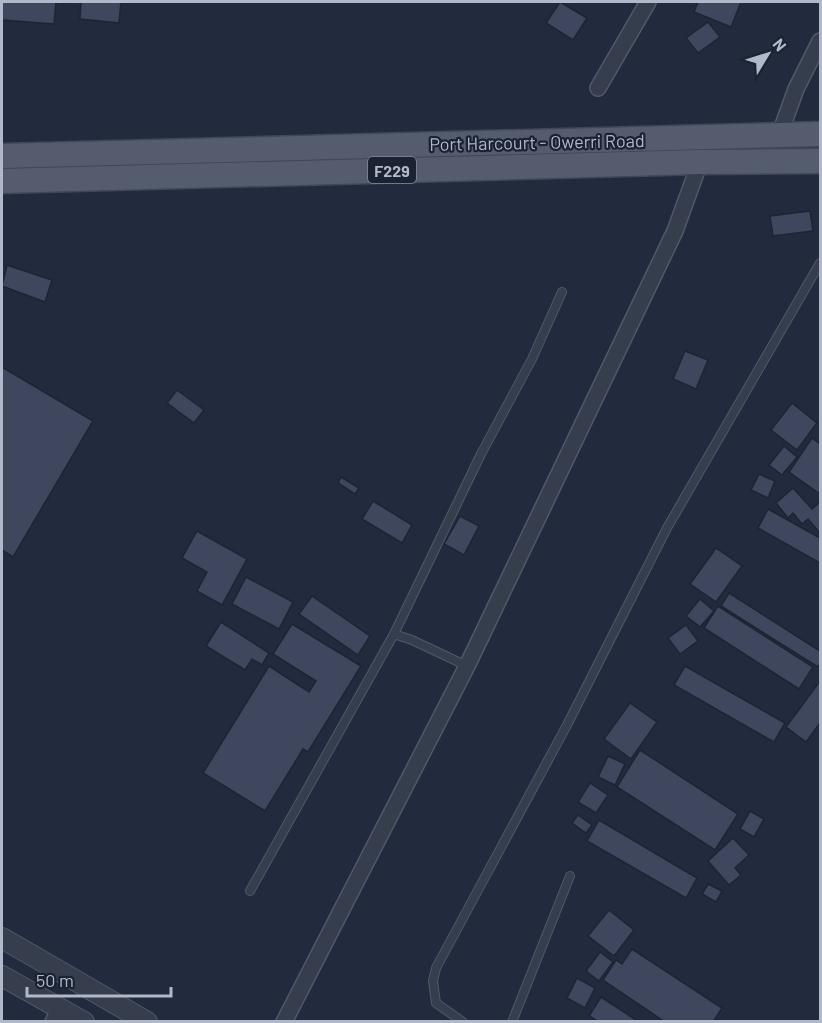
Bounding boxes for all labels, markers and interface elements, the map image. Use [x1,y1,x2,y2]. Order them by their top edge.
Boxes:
north arrow [738,24,798,84]
text: N [769,34,791,54]
street label: Port Harcourt - Owerri Road [429,129,645,155]
road number: F229 [368,157,416,183]
scale bar [27,960,171,998]
text: 50 m [36,969,74,991]

